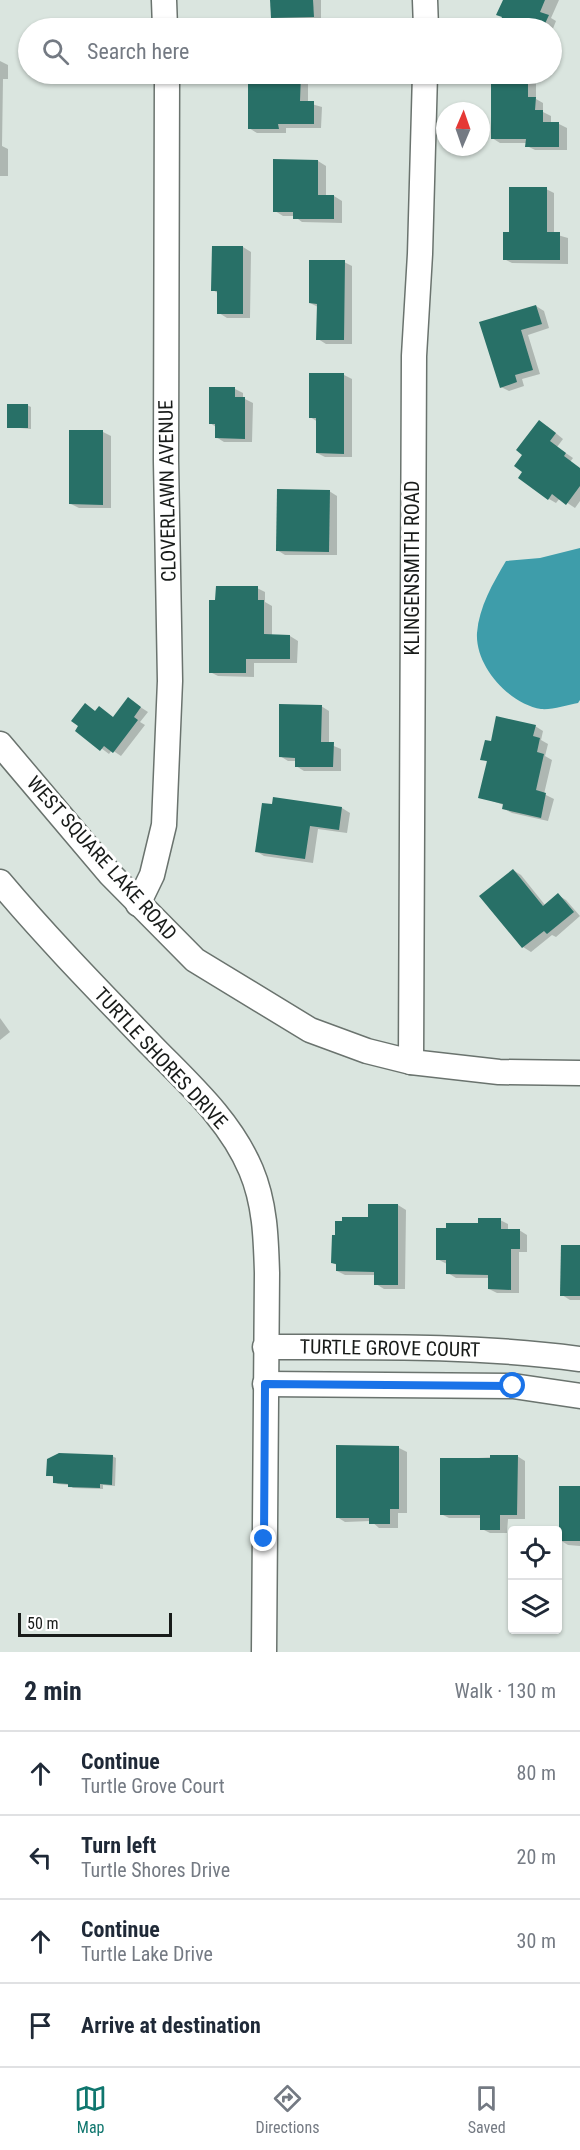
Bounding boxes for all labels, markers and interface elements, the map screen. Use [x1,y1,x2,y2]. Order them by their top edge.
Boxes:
search box [18,18,562,84]
icon: search [39,35,72,68]
text: Search here [87,39,189,64]
north arrow [436,102,490,156]
street label: CLOVERLAWN AVENUE [153,400,181,582]
street label: KLINGENSMITH ROAD [400,481,424,655]
street label: WEST SQUARE LAKE ROAD [22,771,182,945]
street label: TURTLE SHORES DRIVE [89,982,233,1134]
street label: TURTLE GROVE COURT [299,1334,481,1362]
route start [499,1372,525,1398]
route end [250,1525,276,1551]
map controls [508,1526,562,1634]
button: locate [508,1526,562,1580]
button: layers [508,1580,562,1634]
scale bar [18,1610,172,1638]
text: 50 m [27,1614,59,1633]
text: 2 min [24,1676,82,1706]
text: Walk · 130 m [455,1679,556,1703]
text: Continue [81,1749,160,1774]
icon: ahead [24,1757,57,1790]
text: 80 m [517,1761,556,1785]
text: Turtle Grove Court [81,1774,225,1798]
text: Turn left [81,1833,156,1858]
icon: left [24,1841,57,1874]
text: 20 m [517,1845,556,1869]
text: Turtle Shores Drive [81,1858,230,1882]
text: Continue [81,1917,160,1942]
icon: ahead [24,1925,57,1958]
text: 30 m [517,1929,556,1953]
text: Turtle Lake Drive [81,1942,213,1966]
icon: arrive [24,2009,57,2042]
text: Arrive at destination [81,2013,261,2038]
tab: Map [74,2082,107,2137]
tab: Directions [256,2082,319,2137]
tab: Saved [468,2082,506,2137]

